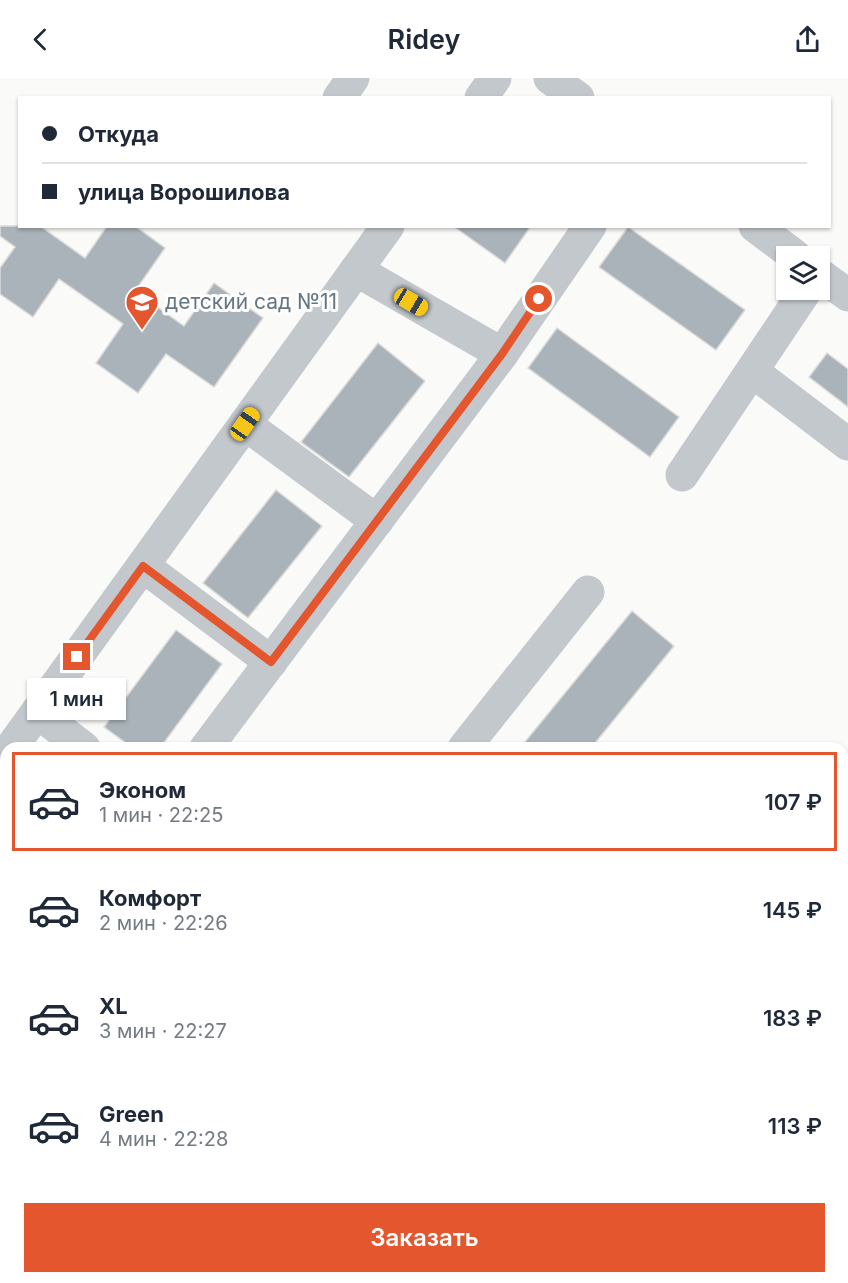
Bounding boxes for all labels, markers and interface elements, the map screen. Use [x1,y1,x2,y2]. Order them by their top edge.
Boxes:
icon: back [24,23,57,56]
text: Ridey [388,23,460,56]
icon: share [791,23,824,56]
text: Откуда [78,121,159,147]
text: улица Ворошилова [78,179,290,205]
map controls [776,246,830,300]
button: layers [776,246,830,300]
school or university icon: детский сад №11 [124,284,160,331]
car [391,285,431,319]
route start [525,285,552,312]
place label: детский сад №11 [165,289,337,314]
car [227,404,263,444]
route end [63,643,90,670]
callout: 1 мин [28,678,127,720]
text: 1 мин [50,687,103,711]
icon: car [27,775,81,829]
text: Эконом [99,777,186,803]
text: 107 ₽ [764,789,822,815]
text: 1 мин · 22:25 [99,803,223,827]
icon: car [27,883,81,937]
text: Комфорт [99,885,201,911]
text: 145 ₽ [763,897,822,923]
text: 2 мин · 22:26 [99,911,228,935]
icon: car [27,991,81,1045]
text: XL [99,993,128,1019]
text: 183 ₽ [763,1005,822,1031]
text: 3 мин · 22:27 [99,1019,227,1043]
icon: car [27,1099,81,1153]
text: Green [99,1101,164,1127]
text: 113 ₽ [768,1113,822,1139]
text: 4 мин · 22:28 [99,1127,228,1151]
button: Заказать [24,1203,825,1272]

